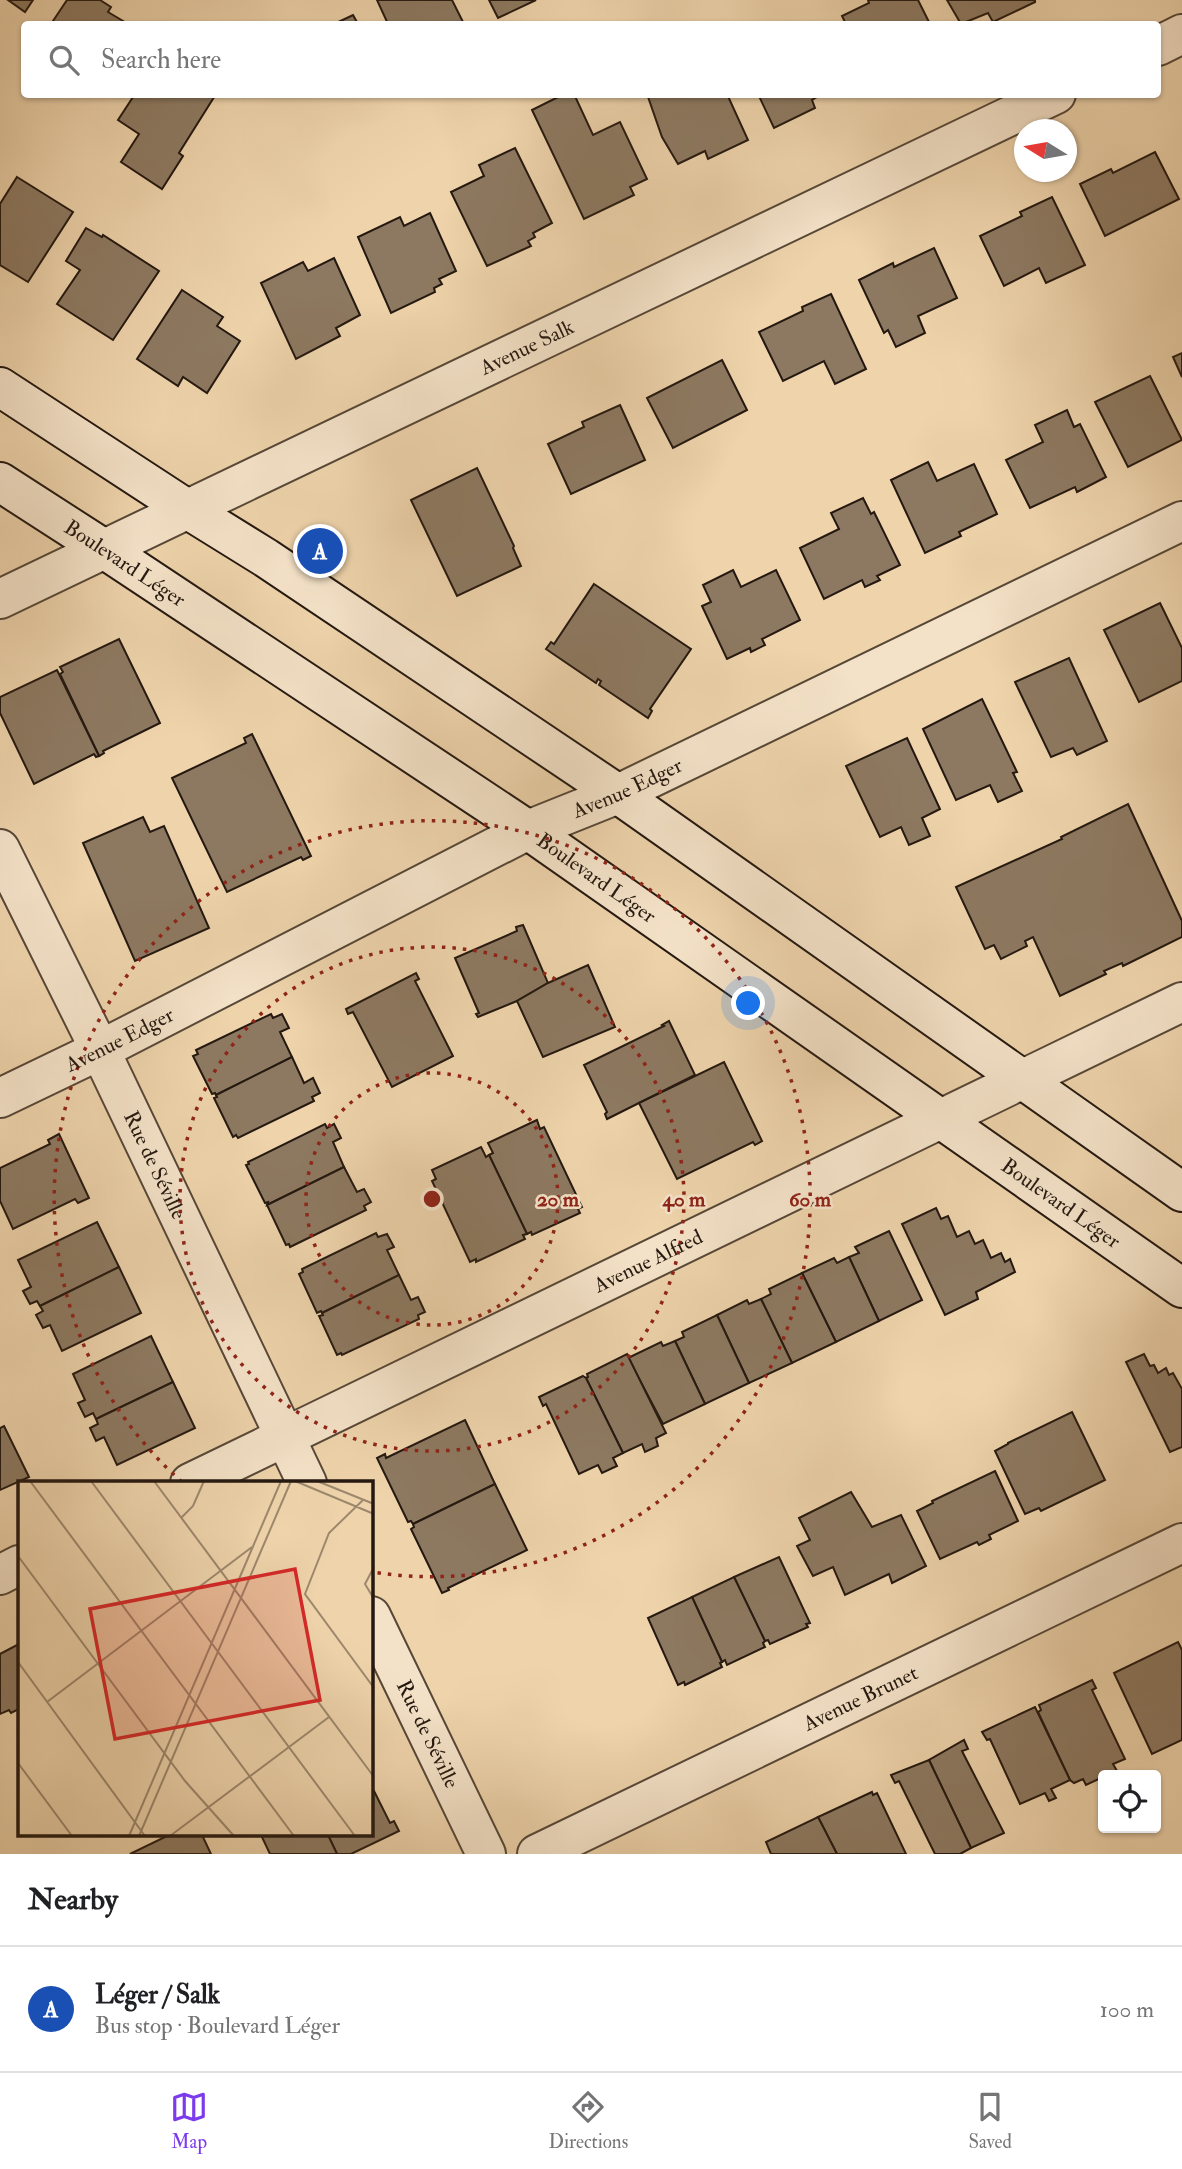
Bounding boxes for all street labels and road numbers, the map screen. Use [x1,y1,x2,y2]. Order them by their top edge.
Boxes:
street label: Avenue Salk [475,313,578,381]
street label: Boulevard Léger [59,513,191,613]
street label: Avenue Edger [568,751,687,825]
street label: Boulevard Léger [531,827,662,929]
street label: Avenue Edger [60,1001,178,1079]
street label: Rue de Séville [118,1106,193,1224]
street label: Boulevard Léger [996,1152,1126,1254]
street label: Avenue Alfred [588,1223,707,1299]
street label: Avenue Brunet [798,1659,922,1738]
street label: Rue de Séville [390,1675,466,1793]

